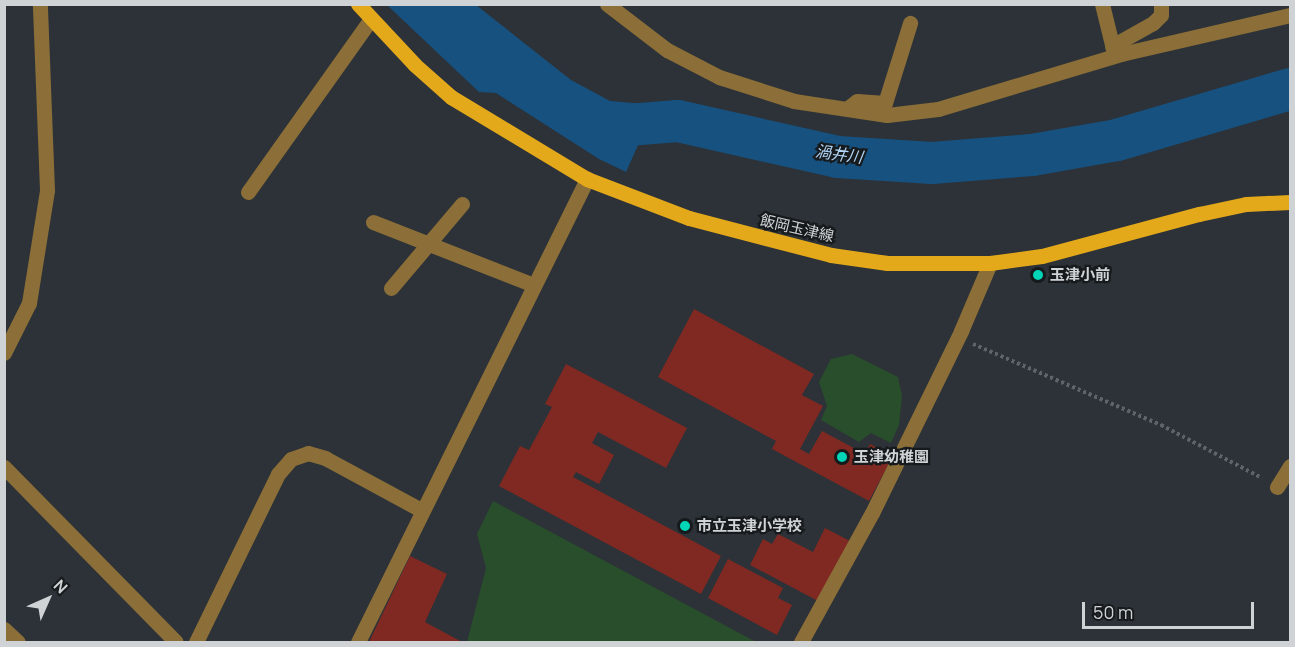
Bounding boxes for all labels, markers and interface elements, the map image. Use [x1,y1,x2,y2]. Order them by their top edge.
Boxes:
water label: 渦井川 [814,141,864,167]
street label: 飯岡玉津線 [758,211,836,245]
place label: 玉津小前 [1050,266,1110,284]
marker: 玉津小前 [1031,268,1045,282]
place label: 玉津幼稚園 [854,448,929,466]
marker: 玉津幼稚園 [835,450,849,464]
place label: 市立玉津小学校 [697,517,802,535]
marker: 市立玉津小学校 [678,519,692,533]
north arrow [18,569,78,629]
text: N [49,574,73,598]
scale bar [1085,590,1258,628]
text: 50 m [1093,600,1133,624]

